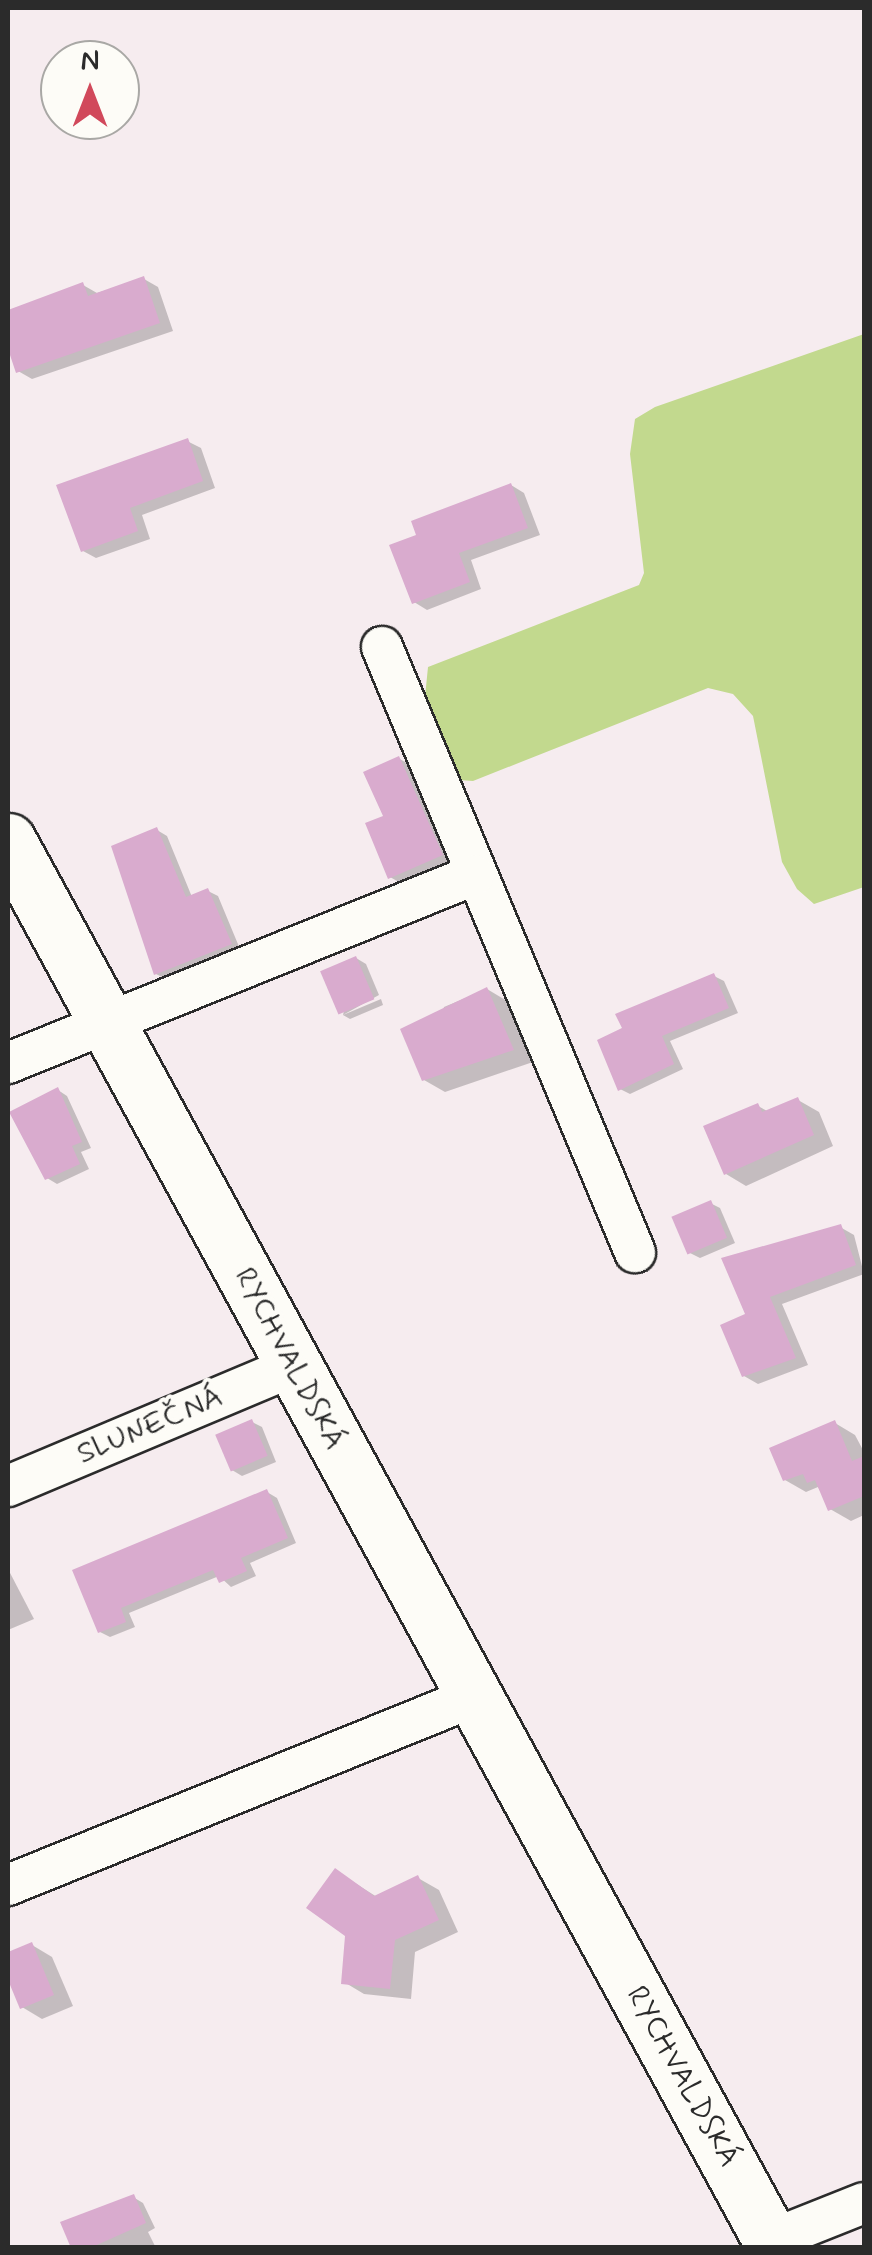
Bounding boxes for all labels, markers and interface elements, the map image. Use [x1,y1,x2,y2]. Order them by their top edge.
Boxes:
north arrow [40,40,140,140]
text: N [81,43,99,80]
street label: RYCHVALDSKÁ [226,1262,352,1456]
street label: SLUNEČNÁ [72,1379,228,1473]
street label: RYCHVALDSKÁ [618,1980,746,2174]

